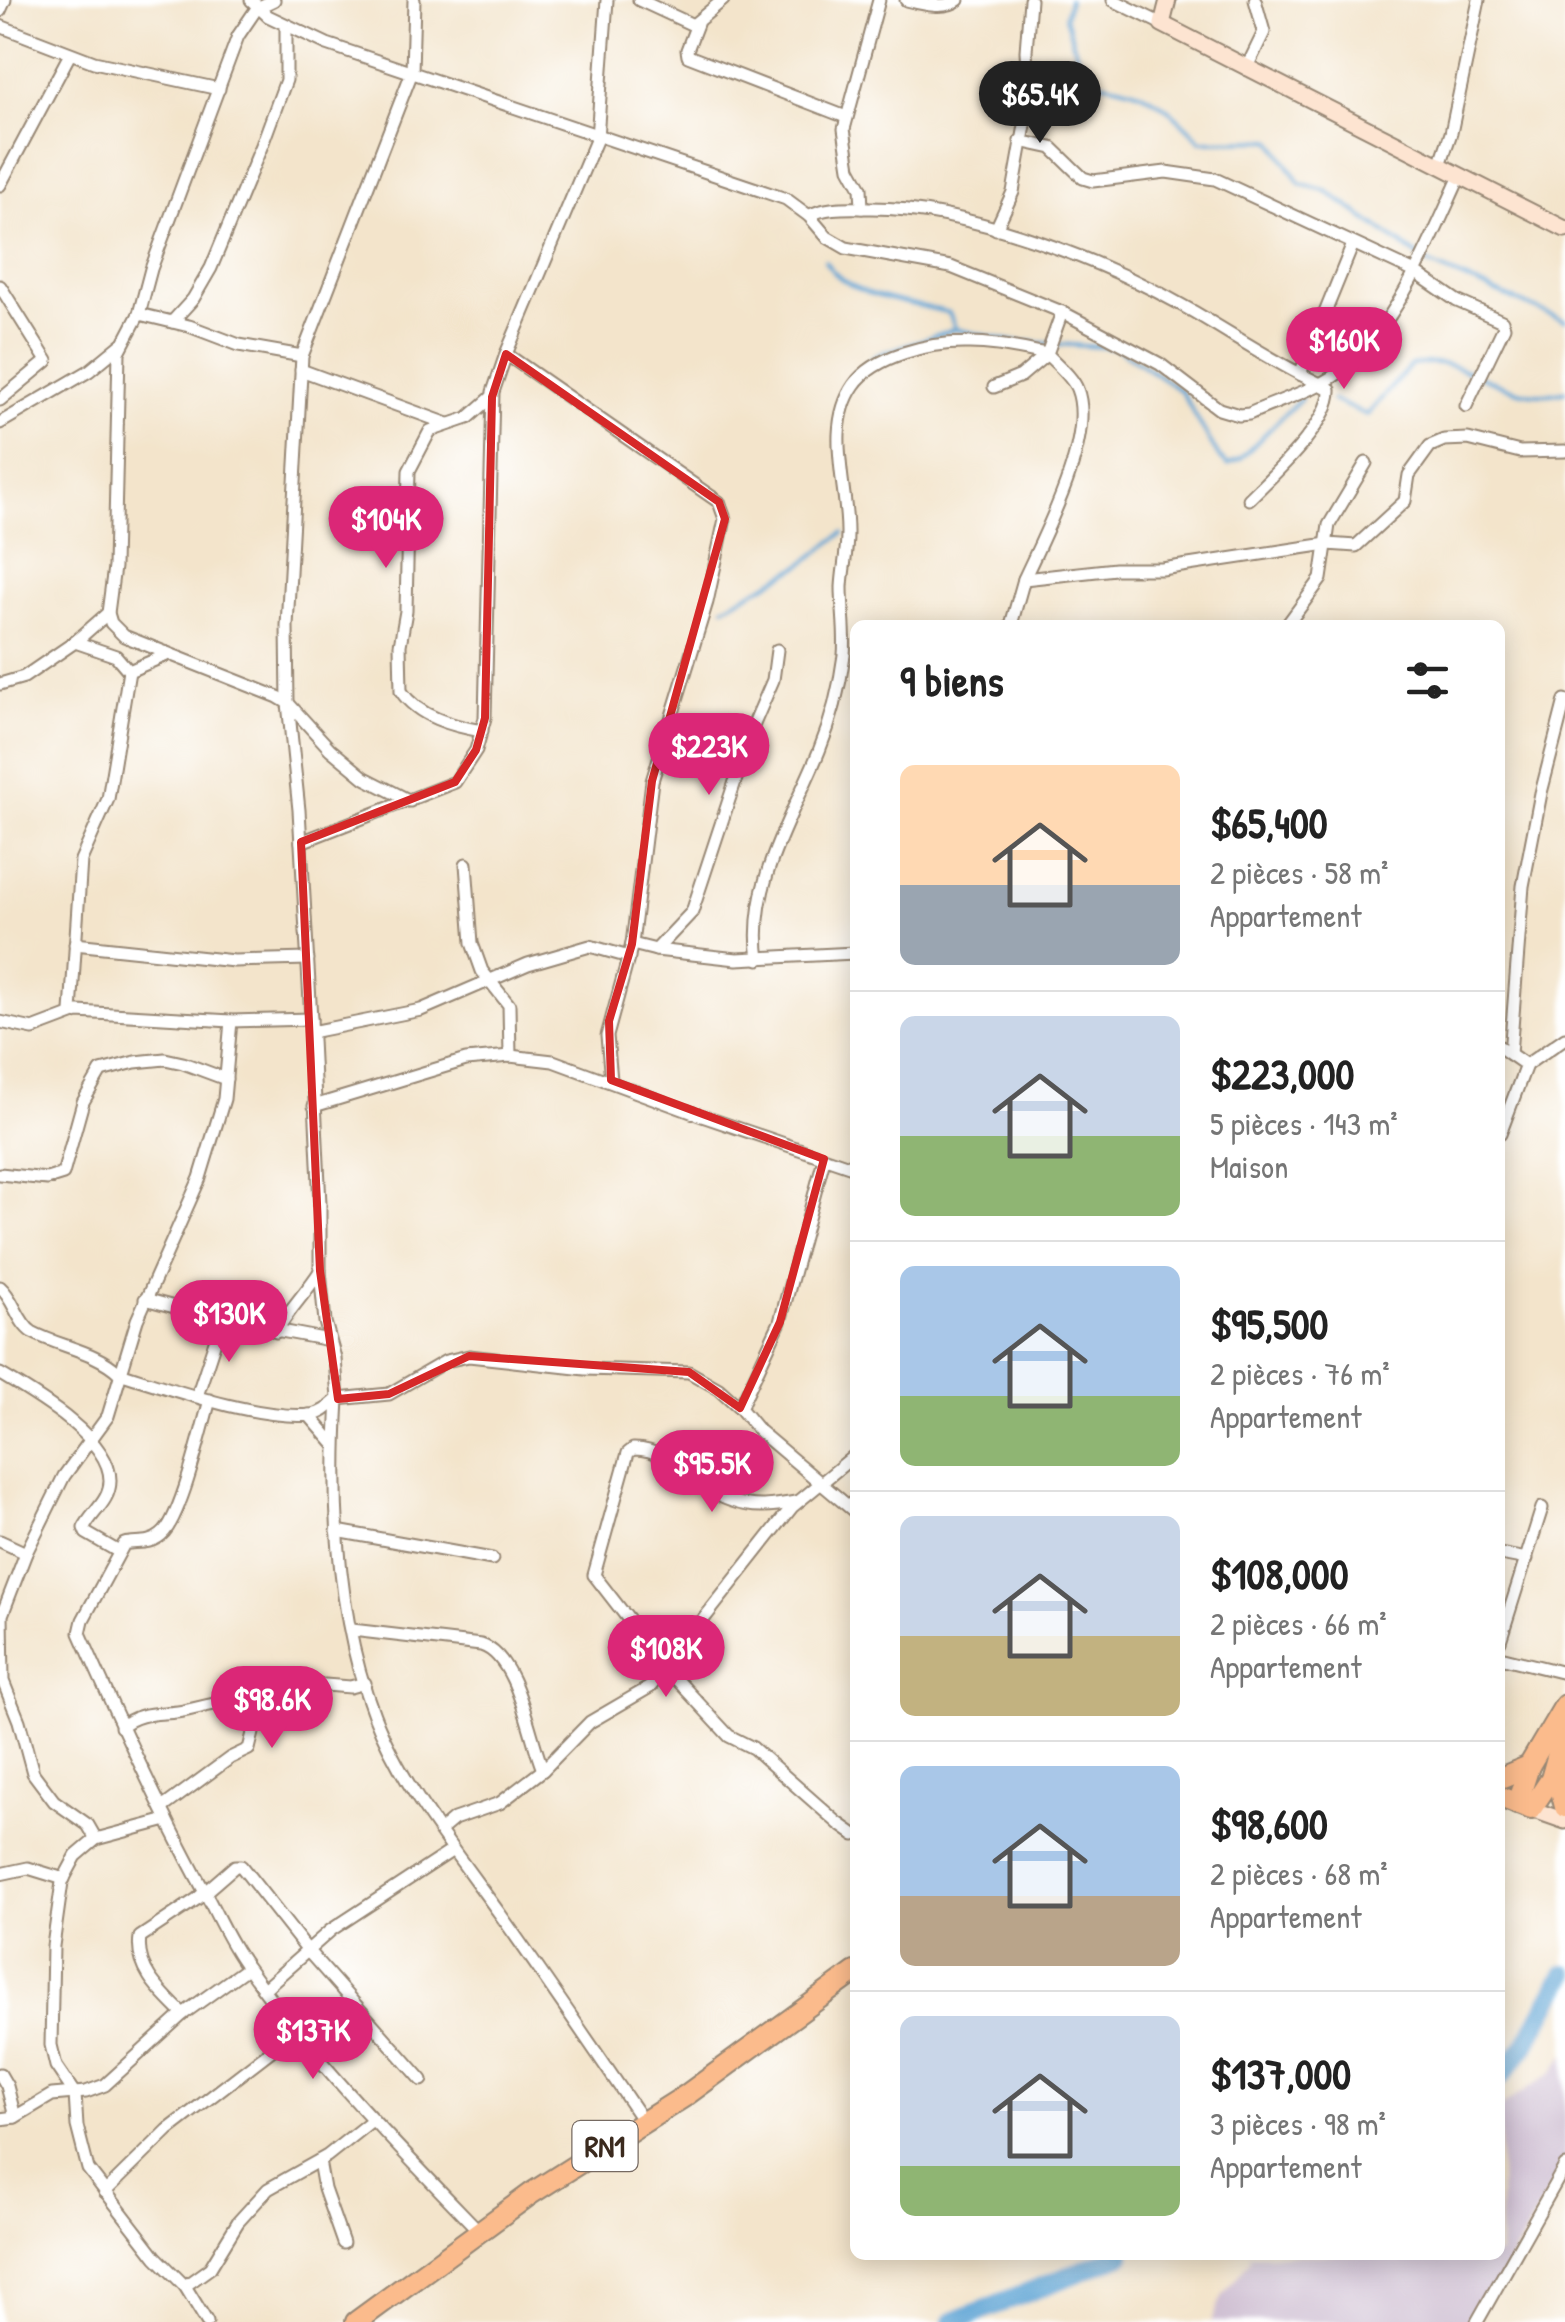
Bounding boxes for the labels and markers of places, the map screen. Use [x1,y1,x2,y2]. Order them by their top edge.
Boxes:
pin: $65.4K [959,61,1121,146]
pin: $160K [1274,307,1414,392]
pin: $104K [316,486,456,571]
pin: $223K [639,713,779,798]
pin: $130K [159,1280,299,1365]
pin: $95.5K [631,1430,793,1515]
pin: $108K [596,1615,736,1700]
pin: $98.6K [191,1666,353,1751]
pin: $137K [243,1997,383,2082]

